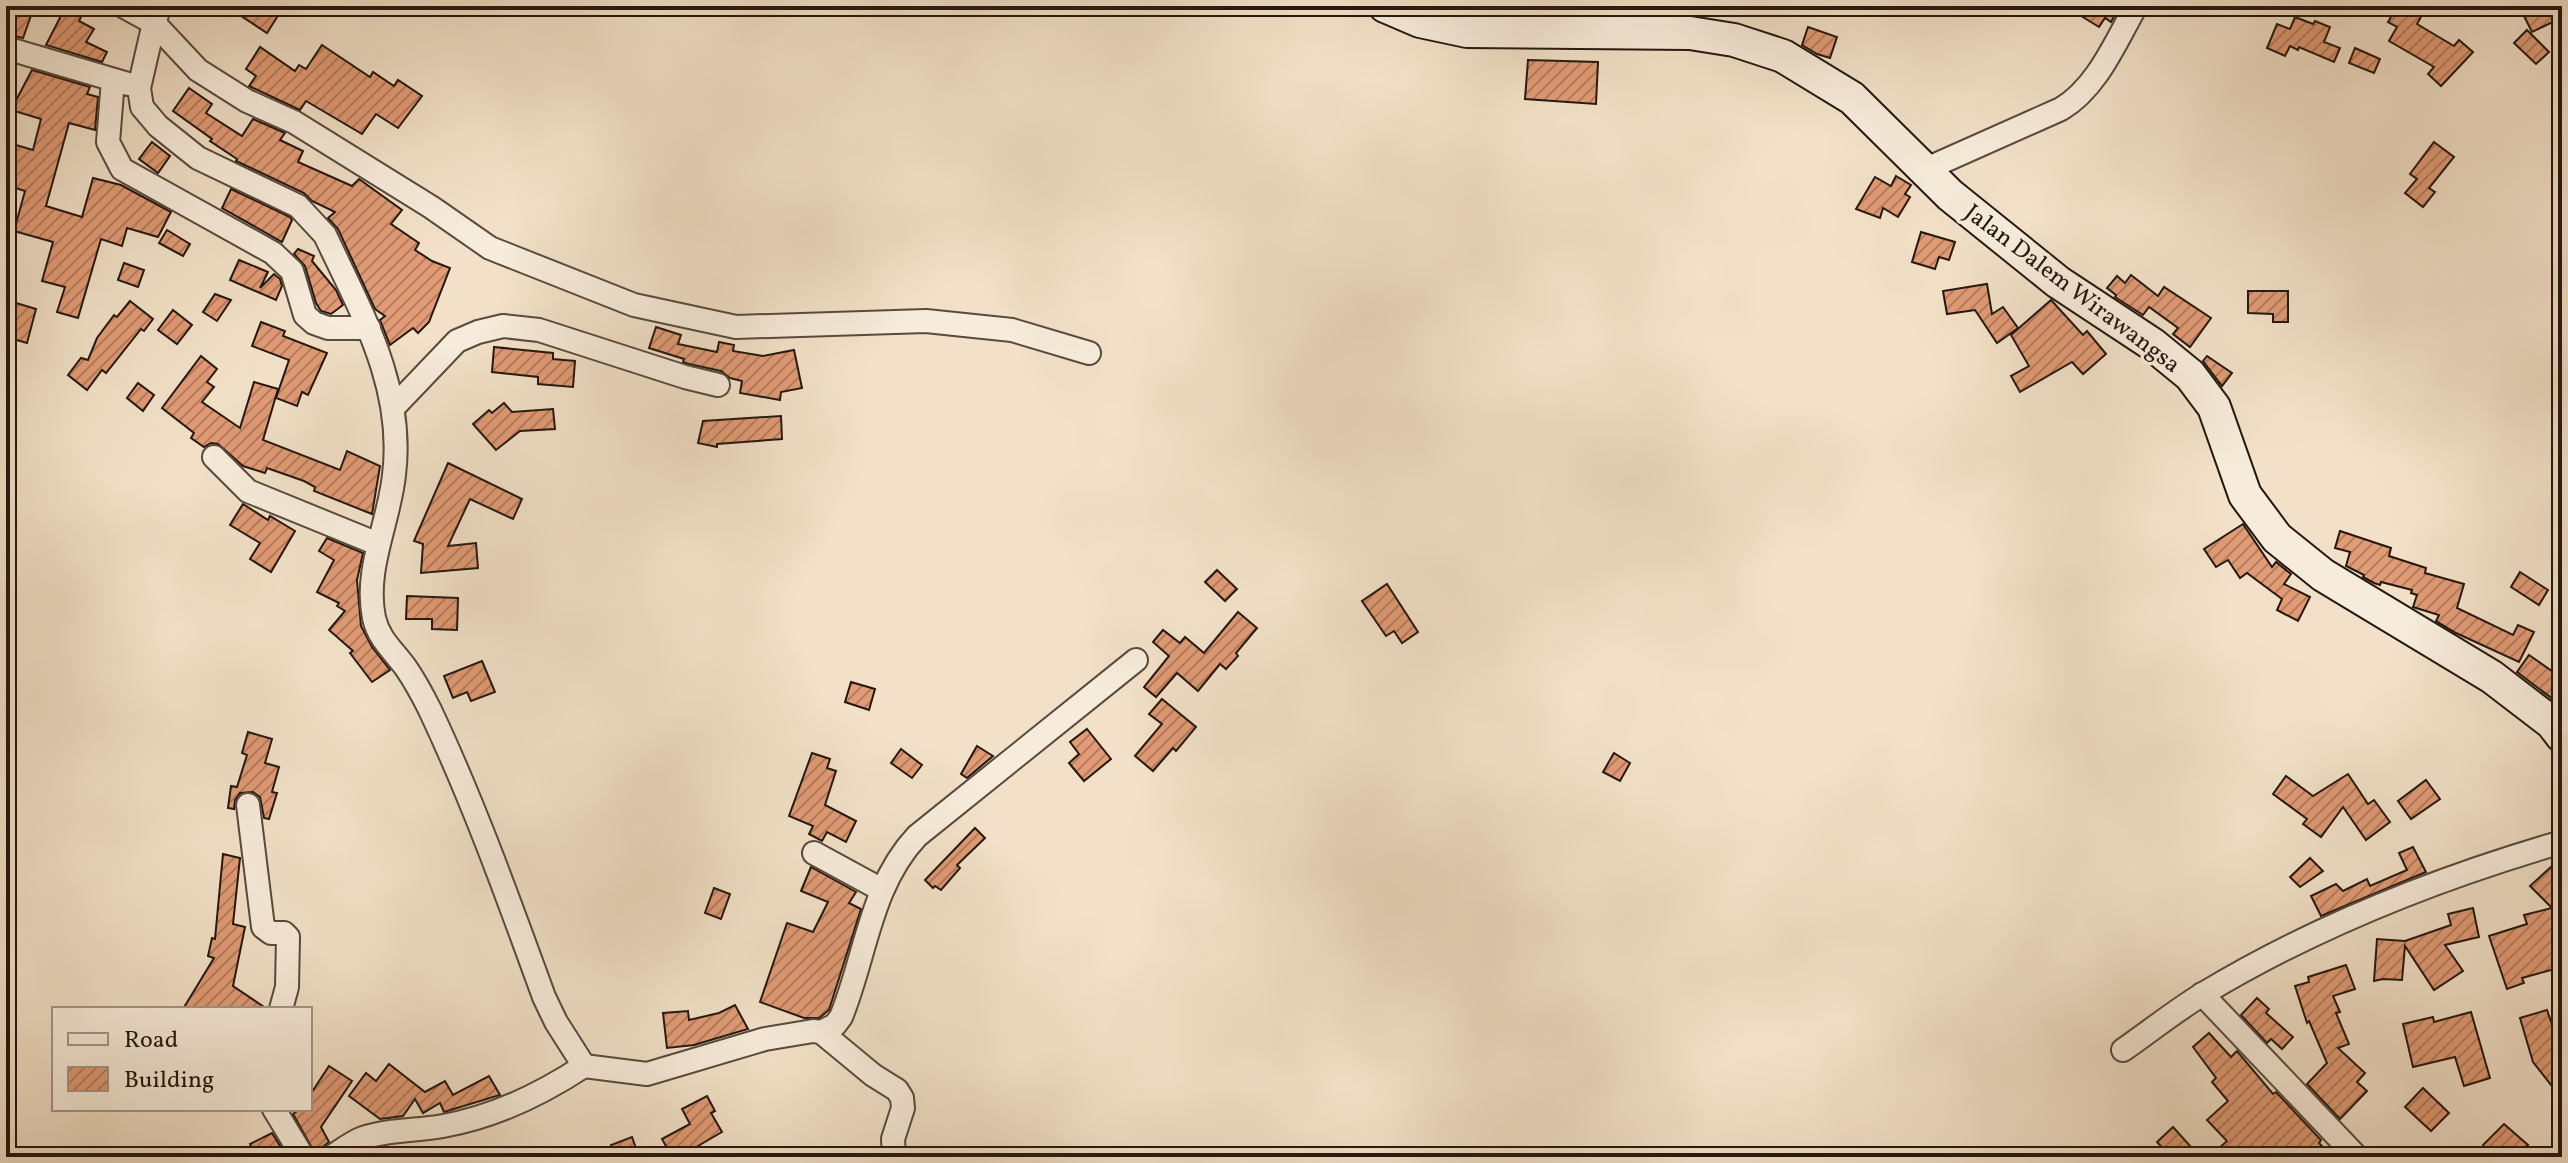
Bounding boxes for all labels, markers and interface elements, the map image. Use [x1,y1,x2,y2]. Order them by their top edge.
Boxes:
street label: Jalan Dalem Wirawangsa [1957,197,2187,382]
legend [52,1007,312,1111]
text: Road [124,1024,178,1058]
text: Building [124,1064,214,1098]

